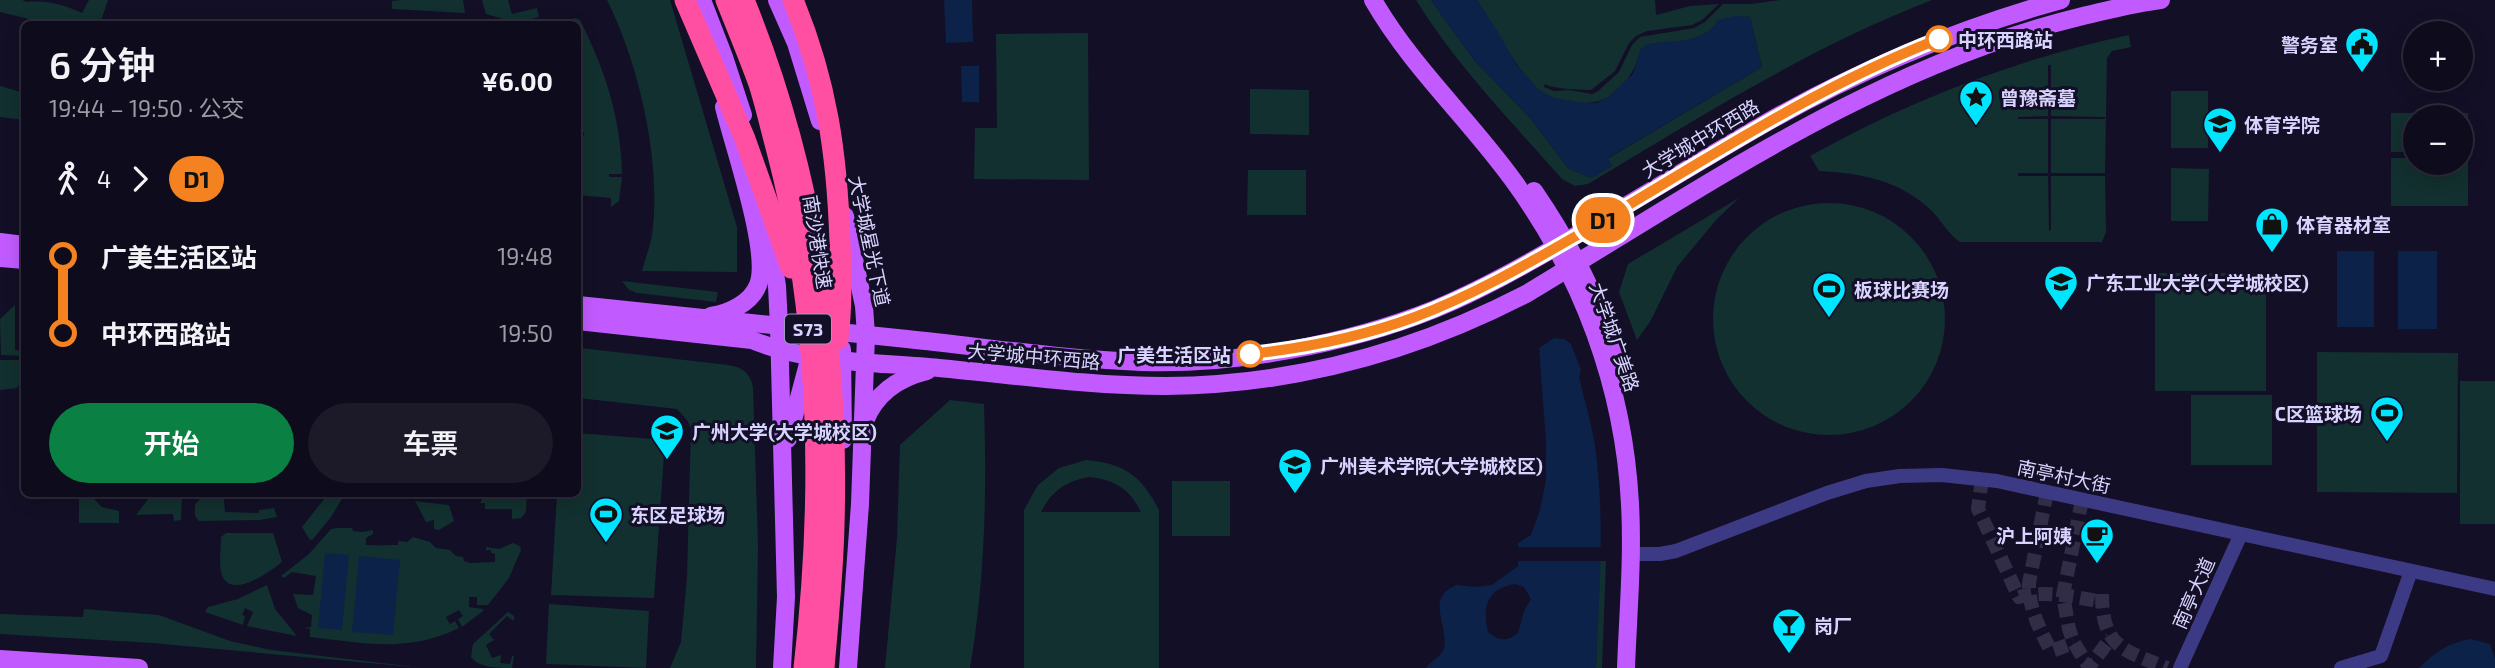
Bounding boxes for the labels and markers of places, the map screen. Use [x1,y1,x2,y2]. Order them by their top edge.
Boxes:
public building icon: 警务室 [2343,25,2381,74]
marker: 中环西路站 [1926,26,1952,52]
place label: 中环西路站 [1958,28,2053,51]
place label: 警务室 [2281,33,2338,56]
place icon: 曾豫斋墓 [1957,78,1995,127]
place label: 曾豫斋墓 [2000,86,2076,109]
school or university icon: 体育学院 [2201,105,2239,154]
place label: 体育学院 [2244,113,2320,136]
shop icon: 体育器材室 [2253,205,2291,254]
place label: 体育器材室 [2296,213,2391,236]
school or university icon: 广东工业大学(大学城校区) [2042,263,2080,312]
sports icon: 板球比赛场 [1810,270,1848,319]
place label: 广东工业大学(大学城校区) [2086,271,2309,294]
place label: 板球比赛场 [1854,278,1949,301]
marker: 广美生活区站 [1237,341,1263,367]
place label: 广美生活区站 [1117,343,1231,366]
sports icon: C区篮球场 [2368,394,2406,443]
place label: C区篮球场 [2275,402,2362,425]
school or university icon: 广州大学(大学城校区) [648,412,686,461]
place label: 广州大学(大学城校区) [692,420,877,443]
school or university icon: 广州美术学院(大学城校区) [1276,446,1314,495]
place label: 广州美术学院(大学城校区) [1320,454,1543,477]
sports icon: 东区足球场 [587,495,625,544]
place label: 东区足球场 [630,503,725,526]
cafe icon: 沪上阿姨 [2078,516,2116,565]
place label: 沪上阿姨 [1996,524,2072,547]
bar icon: 岗厂 [1770,606,1808,655]
place label: 岗厂 [1814,614,1852,637]

